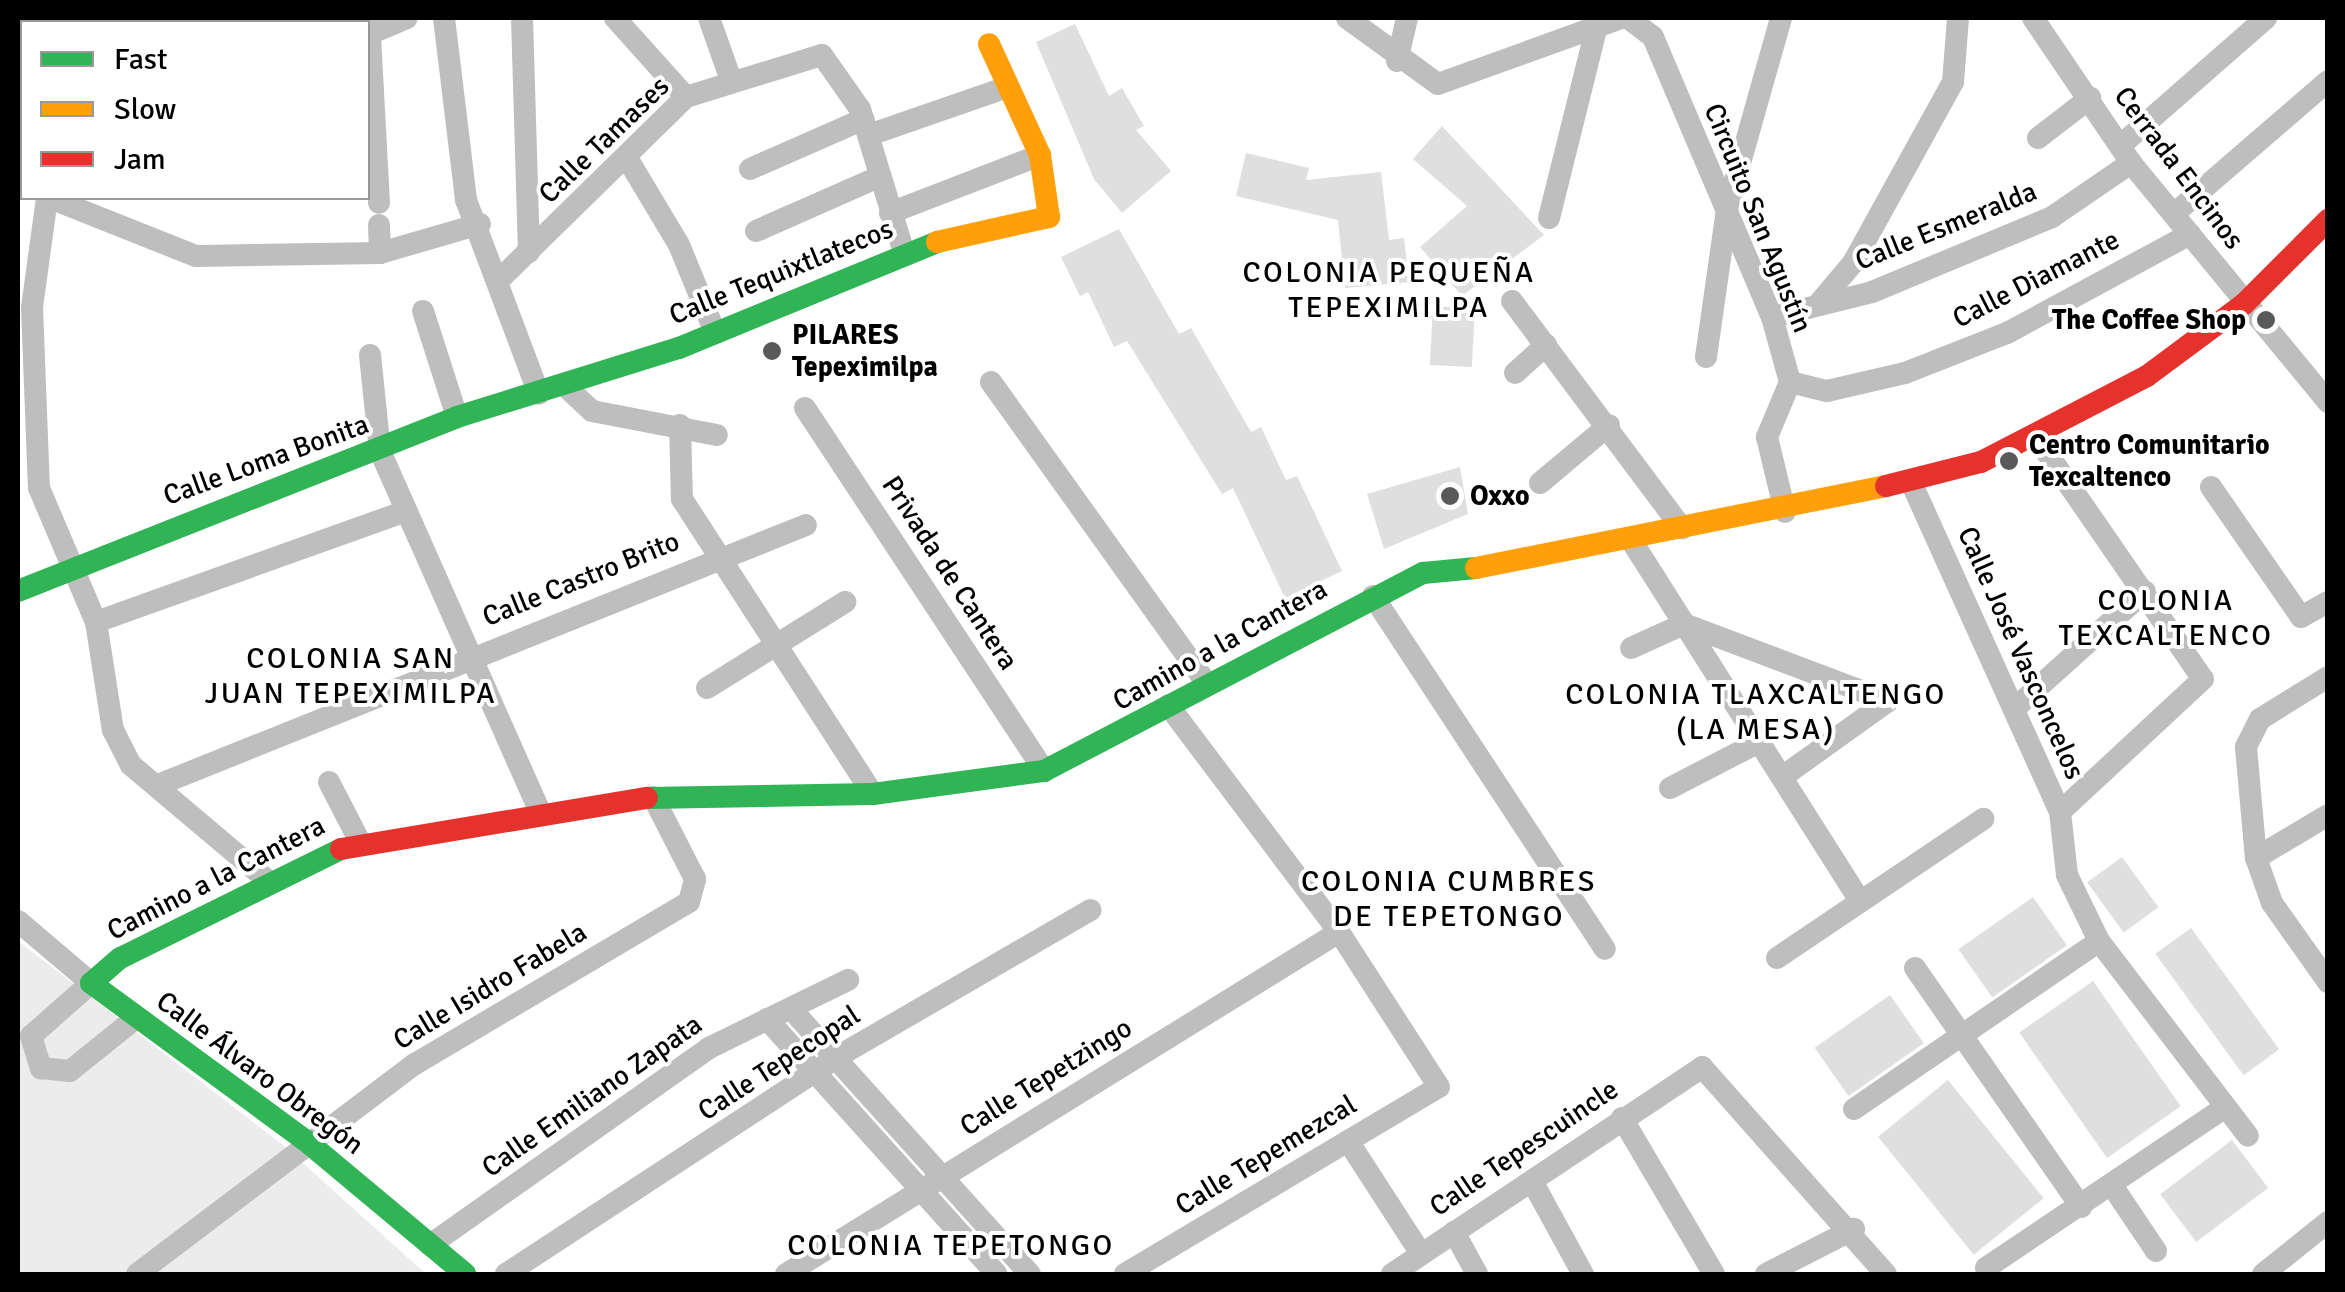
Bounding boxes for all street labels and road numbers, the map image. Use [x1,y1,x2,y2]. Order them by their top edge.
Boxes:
street label: Calle Tamases [532,70,676,210]
street label: Cerrada Encinos [2107,80,2251,256]
street label: Circuito San Agustín [1697,99,1819,337]
street label: Calle Esmeralda [1850,174,2042,278]
street label: Calle Tequixtlatecos [664,212,898,332]
street label: Calle Diamante [1947,223,2125,335]
street label: Calle Loma Bonita [159,407,373,513]
street label: Privada de Cantera [875,470,1025,676]
street label: Calle José Vasconcelos [1950,522,2092,784]
street label: Calle Castro Brito [478,524,684,634]
street label: Camino a la Cantera [1107,572,1333,718]
street label: Camino a la Cantera [102,809,330,947]
street label: Calle Isidro Fabela [387,915,593,1057]
street label: Calle Álvaro Obregón [150,984,370,1162]
street label: Calle Tepecopal [692,998,866,1128]
street label: Calle Emiliano Zapata [476,1007,708,1185]
street label: Calle Tepetzingo [954,1011,1138,1143]
street label: Calle Tepescuincle [1423,1073,1625,1223]
street label: Calle Tepemezcal [1169,1088,1363,1222]

